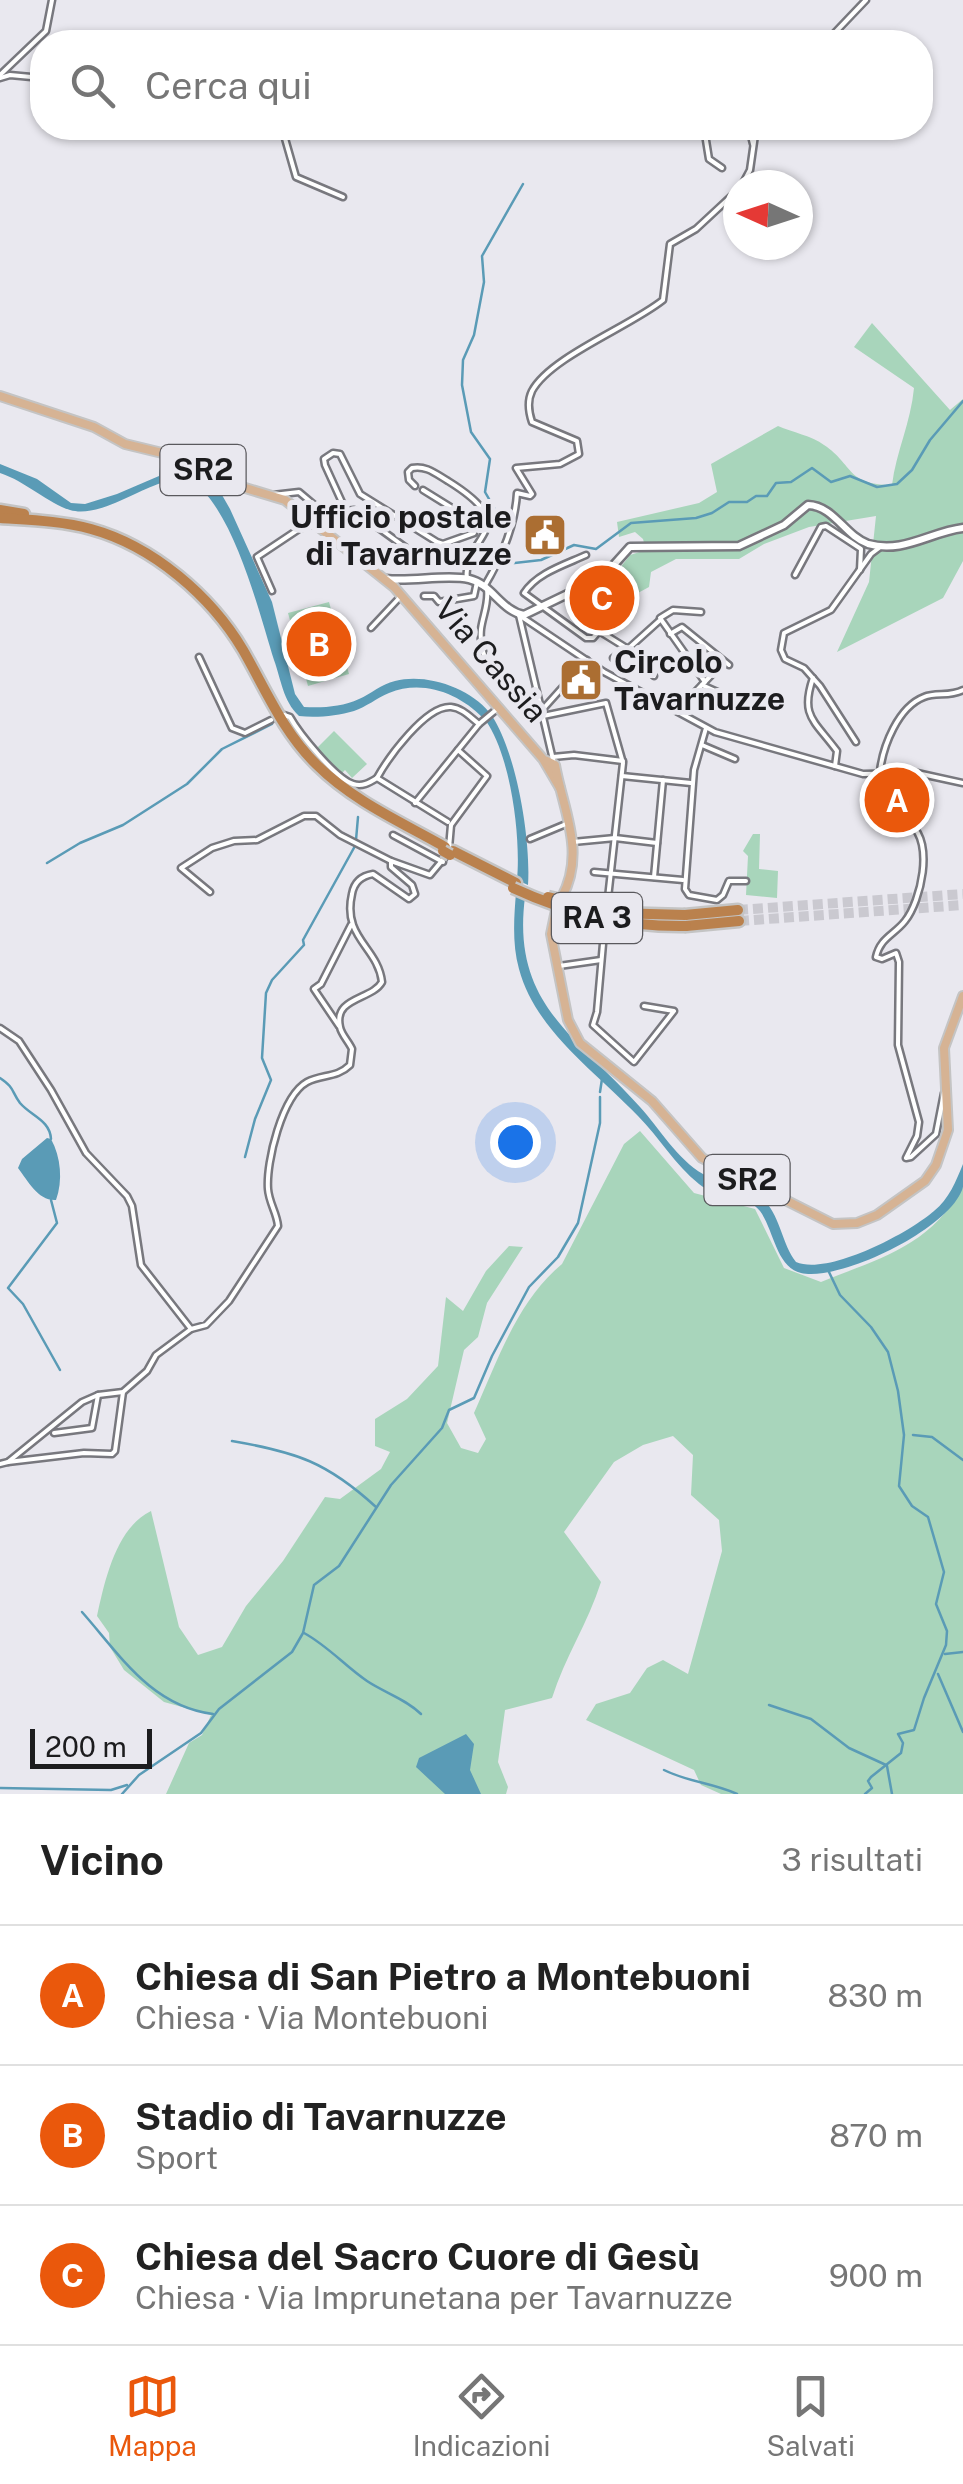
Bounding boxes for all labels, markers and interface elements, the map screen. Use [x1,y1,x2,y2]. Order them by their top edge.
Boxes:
search box [30,30,933,140]
icon: search [65,58,120,113]
text: Cerca qui [145,63,312,108]
north arrow [723,170,813,260]
road number: SR2 [160,445,246,495]
place label: Ufficio postale di Tavarnuzze [290,498,512,572]
public building icon: Ufficio postale di Tavarnuzze [522,512,568,558]
pin: C [570,560,634,636]
street label: Via Cassia [427,590,555,729]
pin: B [286,606,352,682]
place label: Circolo Tavarnuzze [614,643,785,717]
public building icon: Circolo Tavarnuzze [558,657,604,703]
pin: A [864,762,930,838]
road number: RA 3 [552,893,642,943]
your location [490,1117,541,1168]
road number: SR2 [704,1155,790,1205]
scale bar [30,1724,152,1768]
text: 200 m [45,1730,127,1763]
text: Vicino [40,1835,164,1884]
text: 3 risultati [781,1841,923,1878]
text: Chiesa di San Pietro a Montebuoni [135,1954,751,1999]
text: A [61,1977,84,2014]
text: 830 m [827,1977,923,2014]
text: Chiesa · Via Montebuoni [135,1999,488,2036]
text: Stadio di Tavarnuzze [135,2094,507,2139]
text: B [62,2117,83,2154]
text: 870 m [829,2117,923,2154]
text: Sport [135,2139,218,2176]
text: Chiesa del Sacro Cuore di Gesù [135,2234,700,2279]
text: C [61,2257,84,2294]
text: 900 m [829,2257,923,2294]
text: Chiesa · Via Imprunetana per Tavarnuzze [135,2279,733,2316]
tab: Mappa [108,2369,197,2462]
tab: Indicazioni [413,2369,550,2462]
tab: Salvati [766,2369,855,2462]

